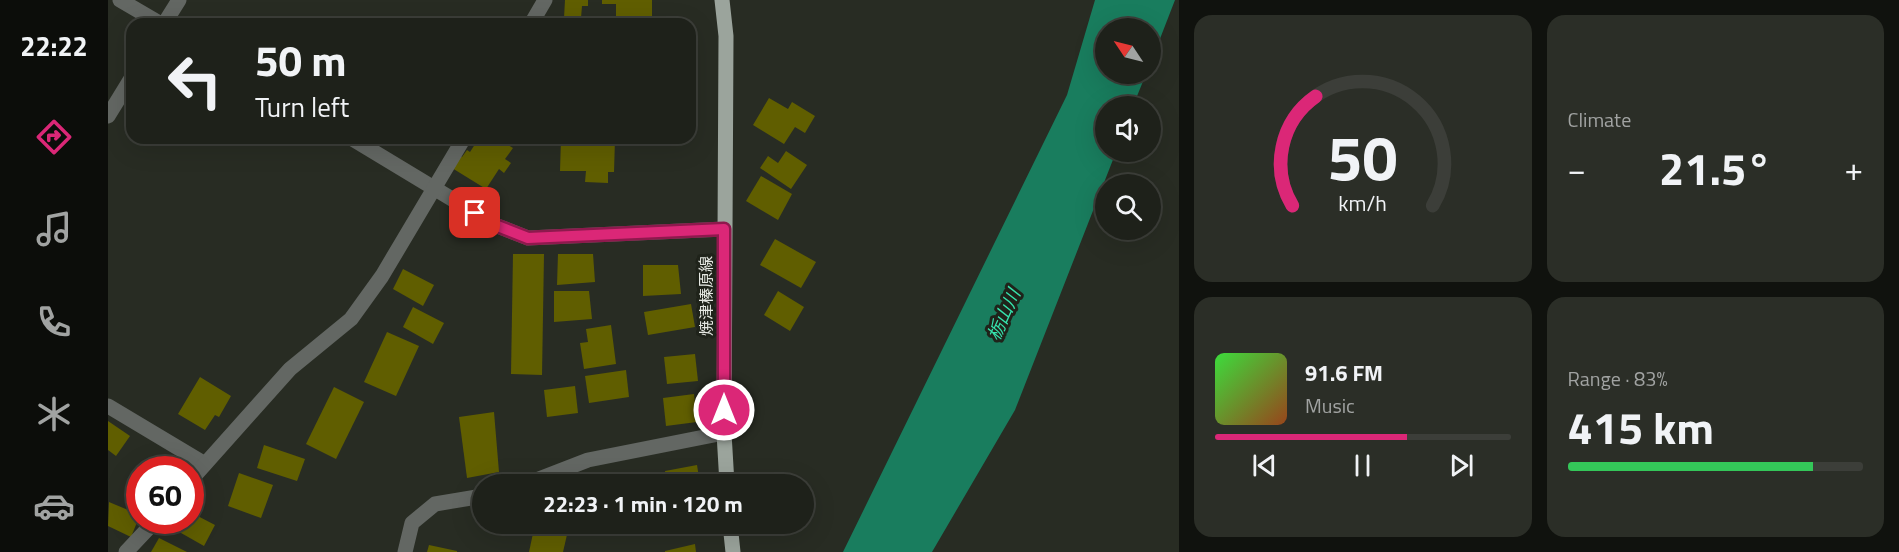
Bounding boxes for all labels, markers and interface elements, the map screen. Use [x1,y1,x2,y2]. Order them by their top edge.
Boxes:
north arrow [1095,18,1161,84]
map controls [1095,18,1161,240]
text: 22:22 [20,25,88,66]
text: 50 m [255,28,347,92]
icon: left [156,42,234,120]
text: Turn left [255,86,349,127]
button: sound [1095,96,1161,162]
text: Climate [1568,104,1631,135]
text: 50 [1328,109,1398,204]
icon: directions [33,116,75,158]
text: 21.5° [1659,134,1771,202]
text: − [1568,144,1586,194]
text: + [1845,144,1863,194]
button: search [1095,174,1161,240]
pin [449,187,500,238]
text: km/h [1338,187,1387,219]
icon: arrive [458,196,491,229]
icon: music [33,208,75,250]
street label: 焼津榛原線 [694,256,718,336]
water label: 栃山川 [980,283,1028,345]
icon: phone [33,301,75,343]
text: 91.6 FM [1305,356,1383,390]
text: Range · 83% [1568,363,1668,394]
position arrow [692,378,756,442]
text: Music [1305,390,1355,421]
icon: climate [33,393,75,435]
text: 415 km [1568,393,1714,461]
icon: previous [1248,449,1281,482]
icon: pause [1346,449,1379,482]
icon: next [1445,449,1478,482]
speed limit sign: 60 [126,456,204,534]
icon: car [33,485,75,527]
text: 22:23 · 1 min · 120 m [543,487,743,521]

